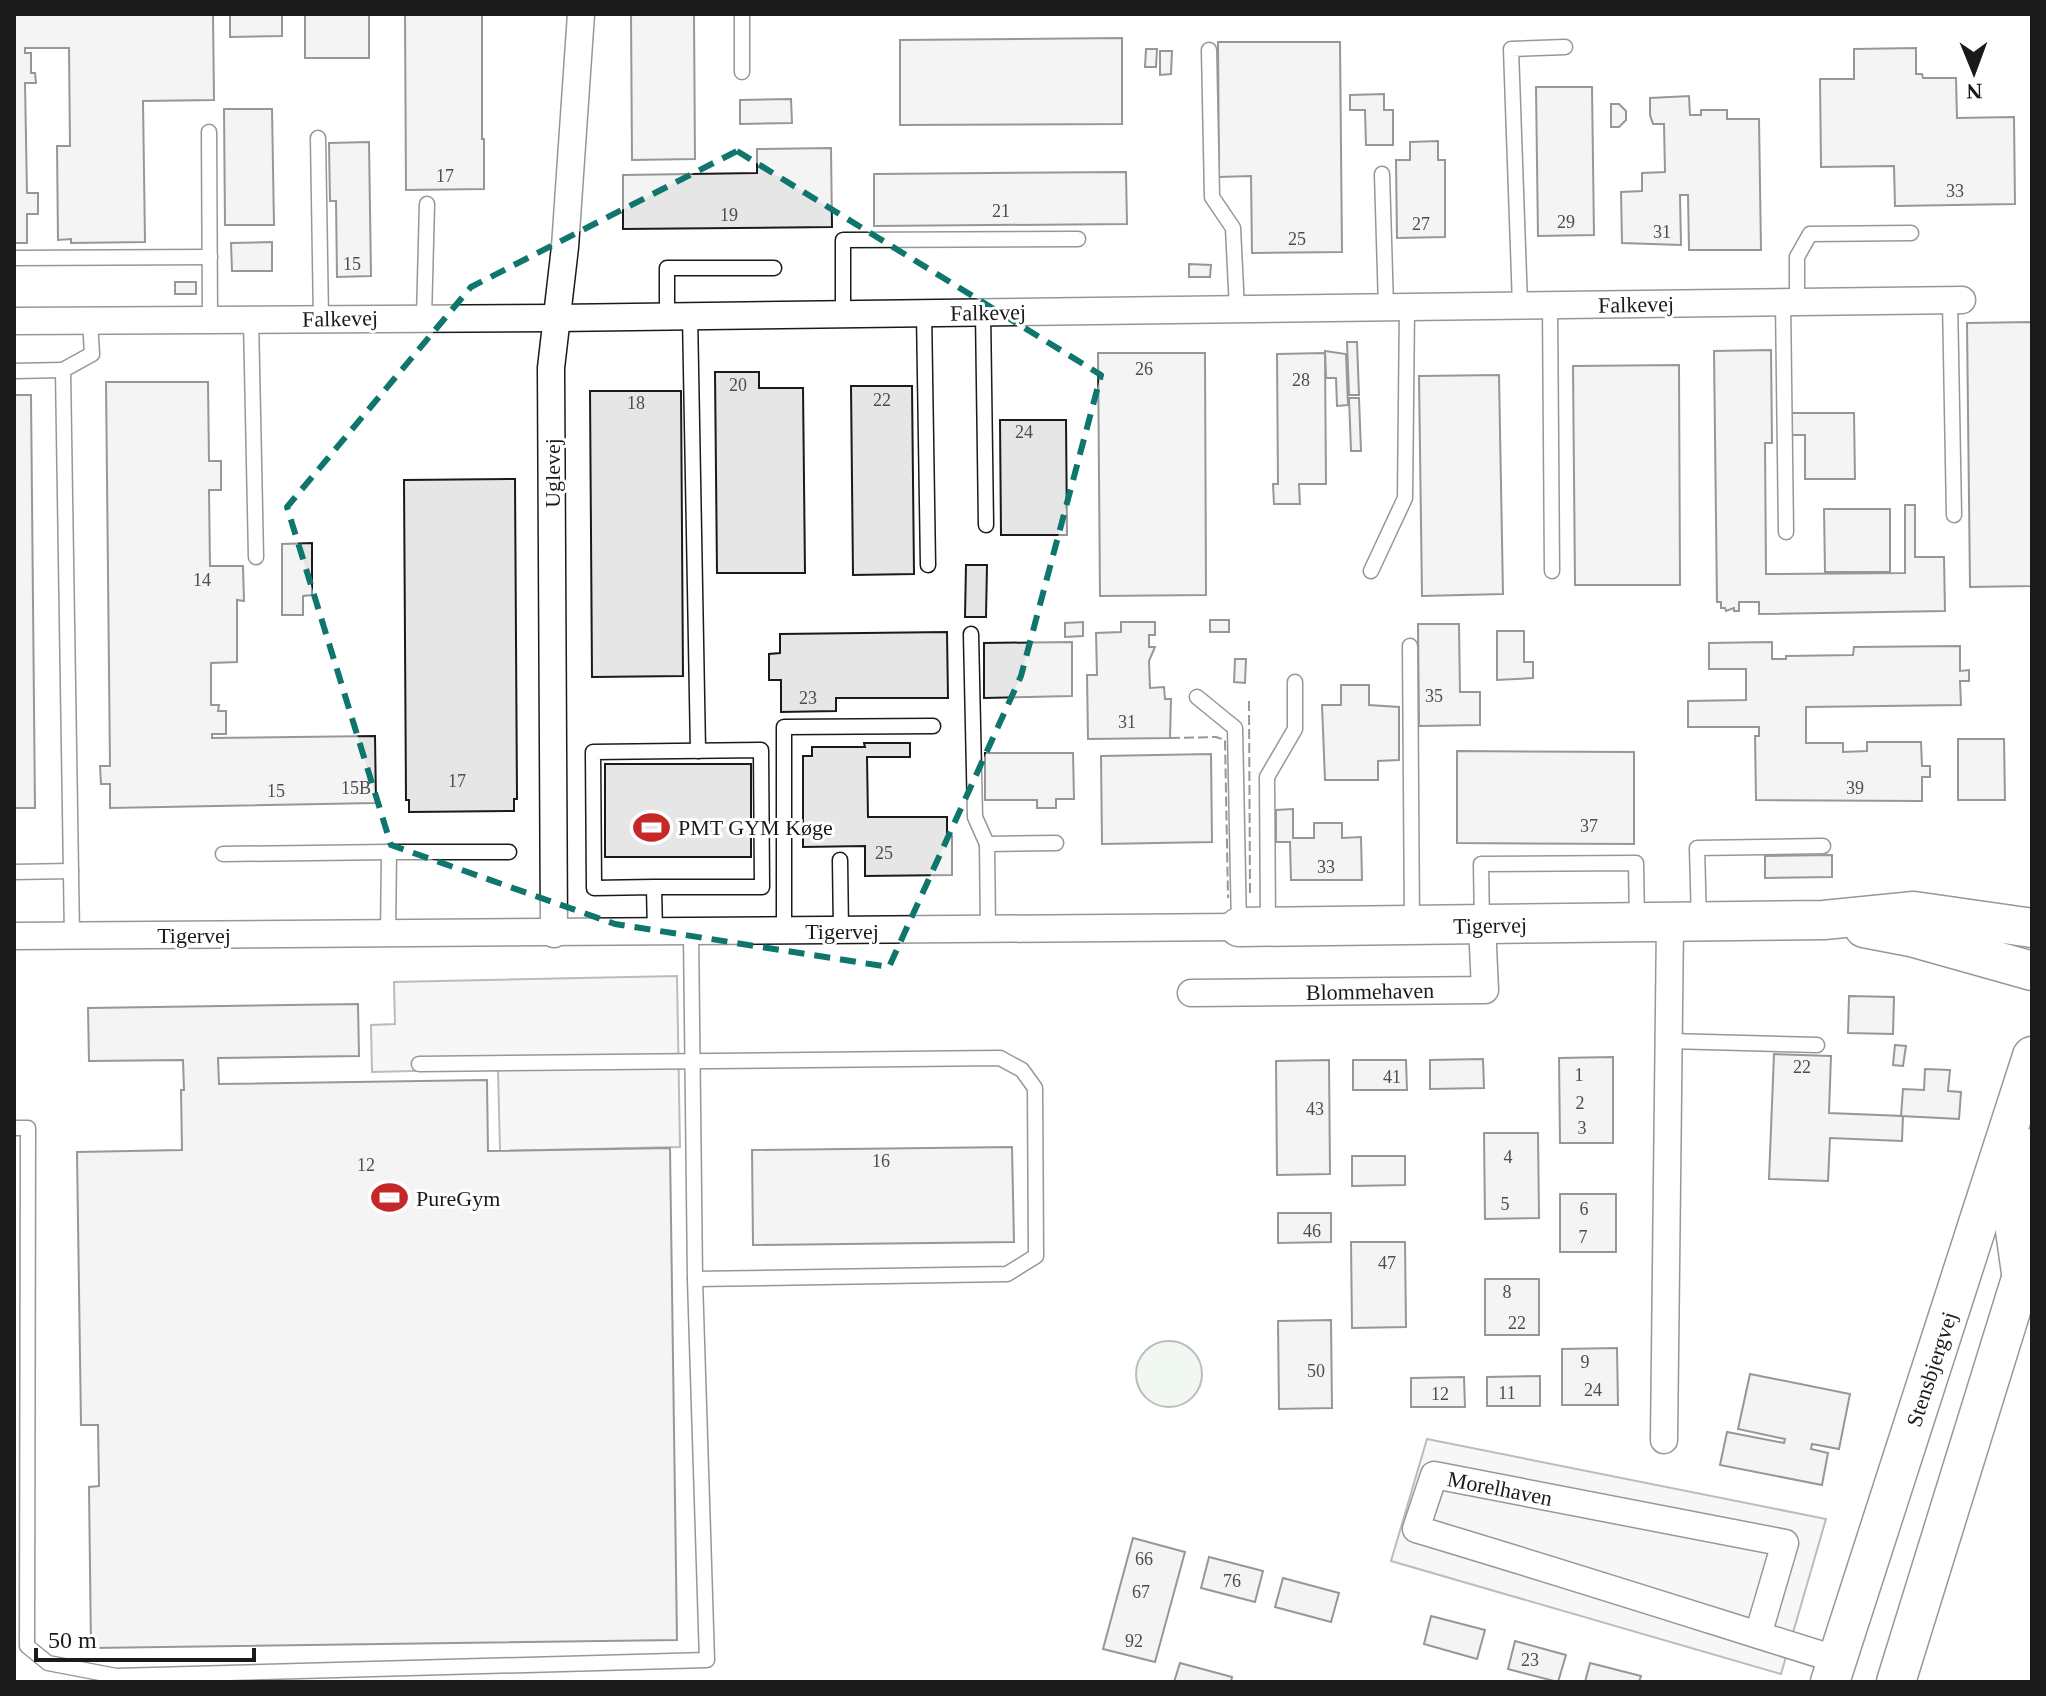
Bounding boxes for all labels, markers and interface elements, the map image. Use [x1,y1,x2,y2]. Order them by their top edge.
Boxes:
north arrow [1934,32,2014,112]
text: N [1966,79,1983,104]
house number: 17 [436,166,454,186]
house number: 33 [1946,181,1964,201]
house number: 21 [992,201,1010,221]
house number: 19 [720,205,738,225]
house number: 29 [1557,212,1575,232]
house number: 27 [1412,214,1430,234]
house number: 31 [1653,222,1671,242]
house number: 25 [1288,229,1306,249]
house number: 15 [343,254,361,274]
street label: Falkevej [1598,291,1674,318]
street label: Falkevej [950,299,1026,326]
street label: Falkevej [302,305,378,332]
house number: 26 [1135,359,1153,379]
house number: 28 [1292,370,1310,390]
house number: 20 [729,375,747,395]
house number: 22 [873,390,891,410]
house number: 18 [627,393,645,413]
house number: 24 [1015,422,1033,442]
street label: Uglevej [540,438,565,508]
house number: 14 [193,570,211,590]
house number: 35 [1425,686,1443,706]
house number: 23 [799,688,817,708]
house number: 31 [1118,712,1136,732]
house number: 17 [448,771,466,791]
house number: 15B [341,778,371,798]
house number: 39 [1846,778,1864,798]
house number: 15 [267,781,285,801]
sports icon: PMT GYM Køge [633,808,671,846]
place label: PMT GYM Køge [678,815,833,840]
house number: 37 [1580,816,1598,836]
house number: 25 [875,843,893,863]
house number: 33 [1317,857,1335,877]
street label: Tigervej [1453,912,1527,939]
street label: Tigervej [805,919,879,944]
street label: Tigervej [157,923,231,948]
street label: Blommehaven [1306,978,1434,1005]
house number: 22 [1793,1057,1811,1077]
house number: 1 [1575,1065,1584,1085]
house number: 41 [1383,1067,1401,1087]
house number: 2 [1576,1093,1585,1113]
house number: 43 [1306,1099,1324,1119]
house number: 3 [1578,1118,1587,1138]
house number: 4 [1504,1147,1513,1167]
house number: 16 [872,1151,890,1171]
house number: 12 [357,1155,375,1175]
sports icon: PureGym [371,1179,409,1217]
place label: PureGym [416,1186,500,1211]
house number: 5 [1501,1194,1510,1214]
house number: 6 [1580,1199,1589,1219]
house number: 46 [1303,1221,1321,1241]
house number: 7 [1579,1227,1588,1247]
house number: 47 [1378,1253,1396,1273]
house number: 8 [1503,1282,1512,1302]
street label: Stensbjergvej [1901,1309,1962,1430]
house number: 22 [1508,1313,1526,1333]
house number: 9 [1581,1352,1590,1372]
house number: 50 [1307,1361,1325,1381]
house number: 24 [1584,1380,1602,1400]
house number: 11 [1498,1383,1516,1403]
house number: 12 [1431,1384,1449,1404]
street label: Morelhaven [1445,1466,1554,1511]
house number: 66 [1135,1549,1153,1569]
house number: 76 [1223,1571,1241,1591]
house number: 67 [1132,1582,1150,1602]
scale bar [36,1612,254,1662]
text: 50 m [48,1627,97,1653]
house number: 92 [1125,1631,1143,1651]
house number: 23 [1521,1650,1539,1670]

